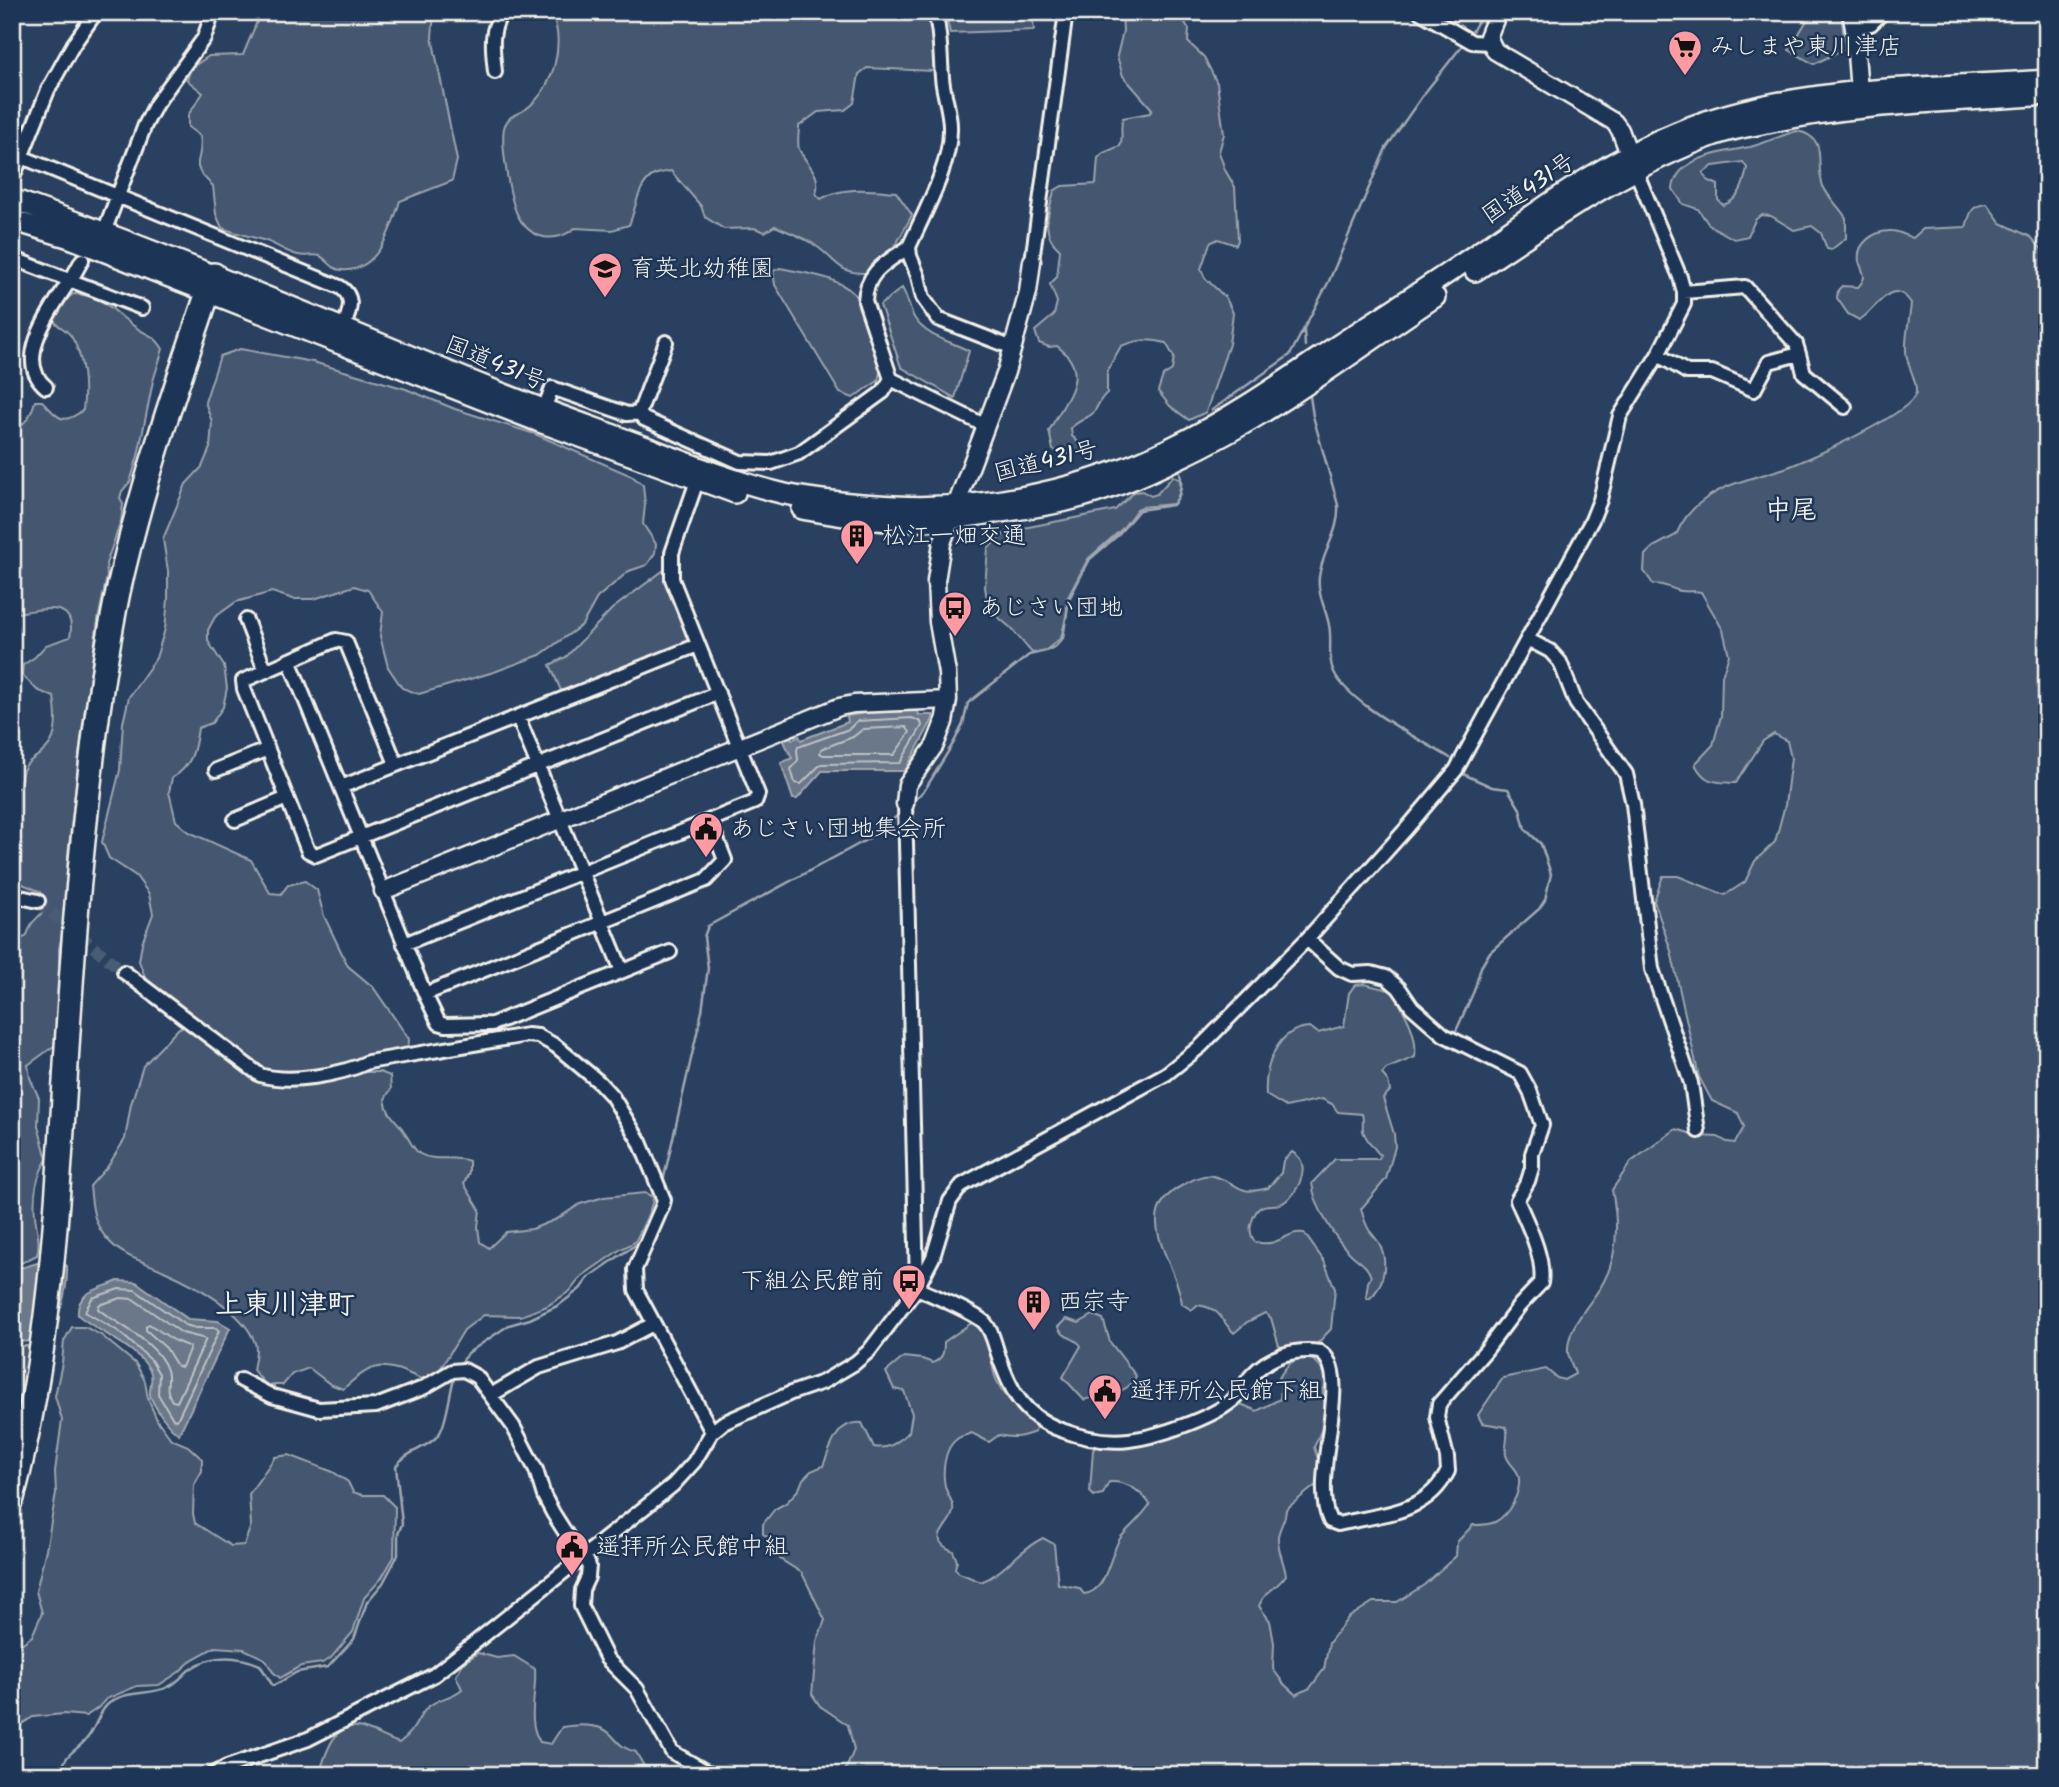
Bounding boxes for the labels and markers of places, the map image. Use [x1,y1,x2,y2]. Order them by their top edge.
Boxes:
supermarket icon: みしまや東川津店 [1666,28,1704,77]
place label: みしまや東川津店 [1710,28,1902,67]
school or university icon: 育英北幼稚園 [586,250,624,299]
place label: 育英北幼稚園 [630,250,774,289]
building icon: 松江一畑交通 [838,517,876,566]
place label: 松江一畑交通 [882,517,1026,556]
bus stop icon: あじさい団地 [936,589,974,638]
place label: あじさい団地 [979,589,1123,628]
public building icon: あじさい団地集会所 [687,810,725,859]
place label: あじさい団地集会所 [730,810,946,849]
place label: 下組公民館前 [740,1262,884,1301]
bus stop icon: 下組公民館前 [890,1262,928,1311]
building icon: 西宗寺 [1015,1283,1053,1332]
place label: 西宗寺 [1058,1283,1130,1322]
public building icon: 遥拝所公民館下組 [1086,1372,1124,1421]
place label: 遥拝所公民館下組 [1130,1372,1322,1411]
public building icon: 遥拝所公民館中組 [553,1528,591,1577]
place label: 遥拝所公民館中組 [596,1528,788,1567]

